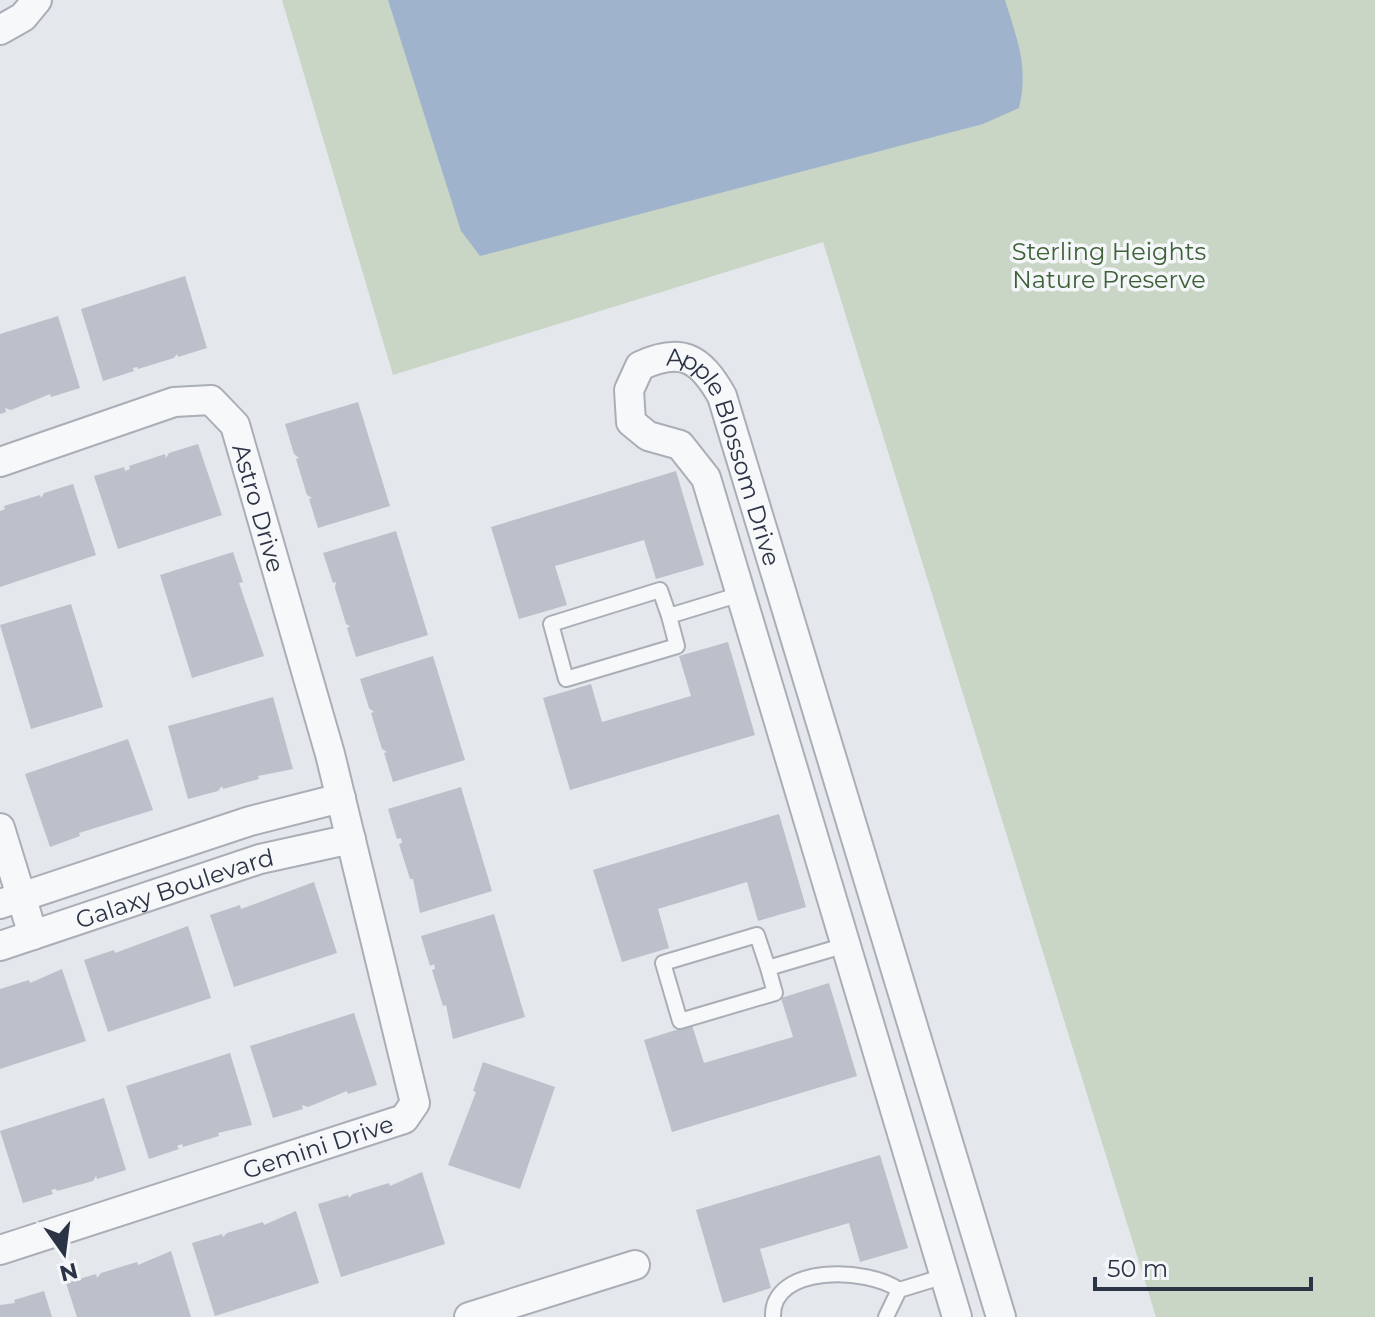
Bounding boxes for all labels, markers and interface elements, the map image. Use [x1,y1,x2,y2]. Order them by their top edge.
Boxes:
park label: Sterling Heights Nature Preserve [1012,237,1206,294]
street label: Apple Blossom Drive [666,342,787,569]
street label: Astro Drive [227,440,291,575]
street label: Galaxy Boulevard [72,842,276,934]
street label: Gemini Drive [239,1109,397,1185]
north arrow [24,1213,104,1293]
scale bar [1095,1241,1311,1291]
text: 50 m [1107,1254,1168,1283]
text: N [57,1257,81,1287]

